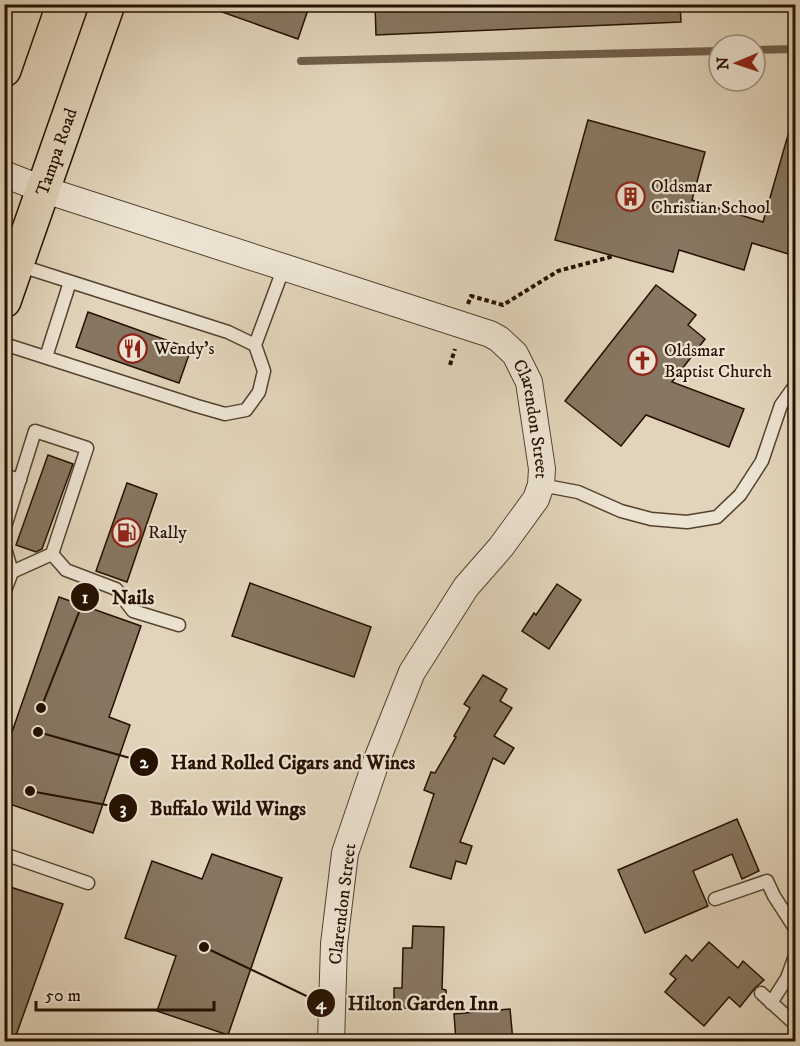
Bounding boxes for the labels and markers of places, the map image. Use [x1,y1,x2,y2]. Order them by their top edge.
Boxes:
place label: Oldsmar Christian School [651,176,771,219]
building icon: Oldsmar Christian School [614,180,646,212]
restaurant icon: Wendy's [117,332,149,364]
place label: Wendy's [153,338,214,360]
place label: Oldsmar Baptist Church [664,340,772,383]
church icon: Oldsmar Baptist Church [627,344,659,376]
fuel station icon: Rally [111,516,143,548]
place label: Rally [148,522,187,544]
callout: Nails [70,578,166,616]
callout: Hand Rolled Cigars and Wines [129,743,427,781]
callout: Buffalo Wild Wings [108,789,318,827]
callout: Hilton Garden Inn [306,984,511,1022]

